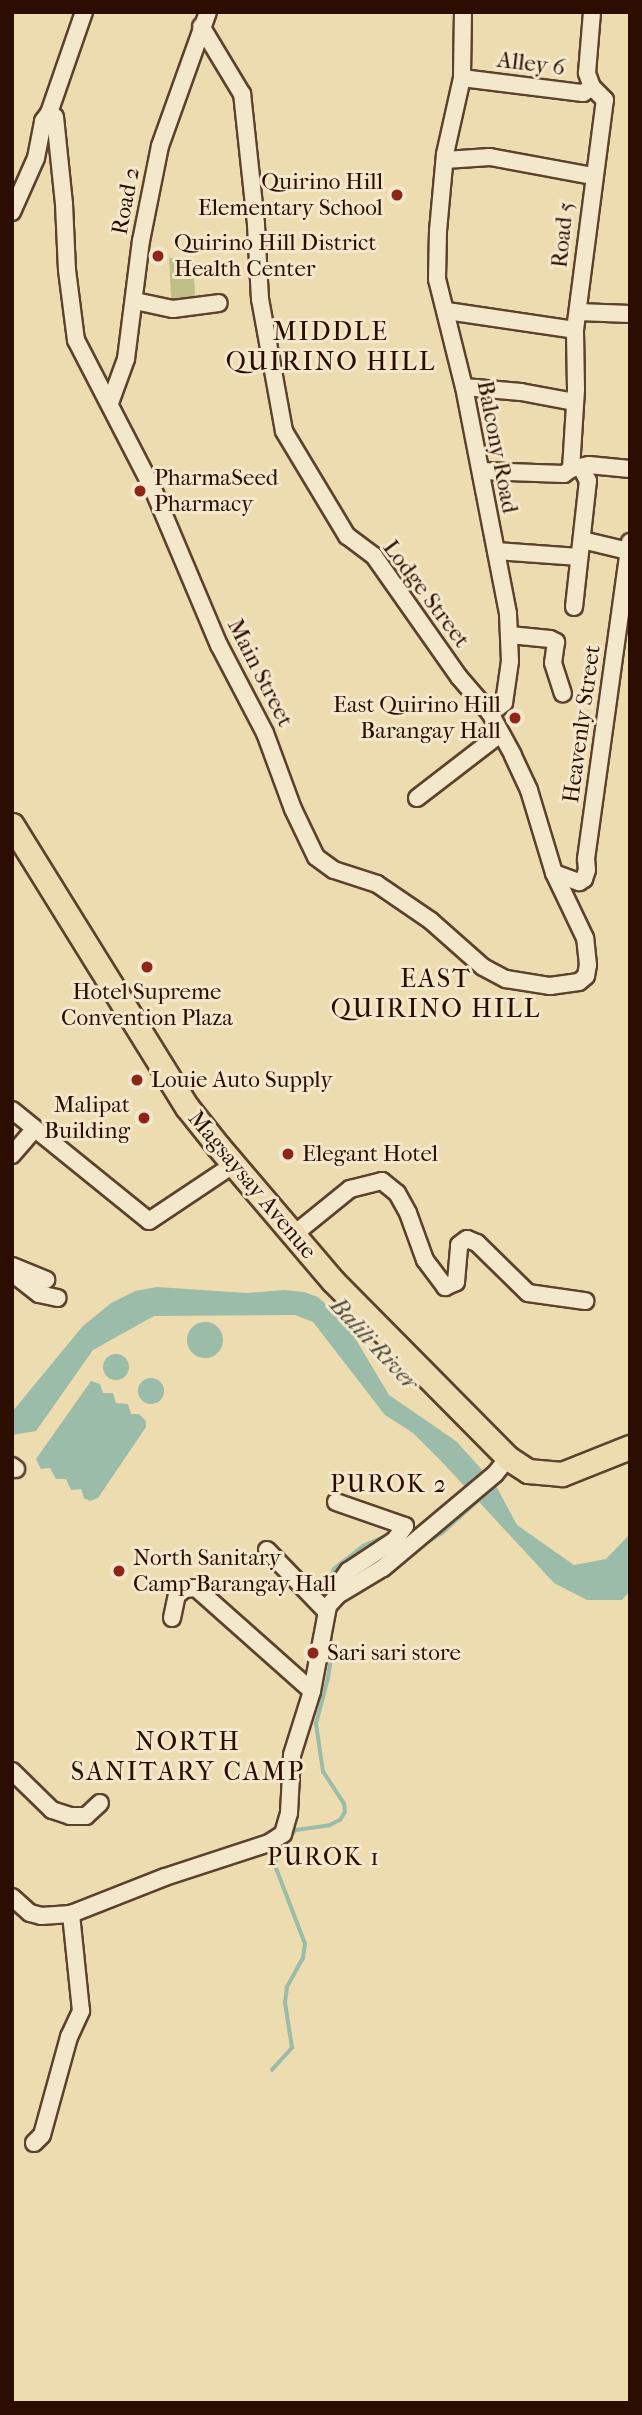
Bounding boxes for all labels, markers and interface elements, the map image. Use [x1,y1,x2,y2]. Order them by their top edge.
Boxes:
street label: Alley 6 [496,46,566,82]
street label: Road 2 [106,165,146,237]
place label: Quirino Hill Elementary School [198,168,383,222]
marker: Quirino Hill Elementary School [389,187,405,203]
street label: Road 5 [546,201,580,269]
place label: Quirino Hill District Health Center [174,229,376,283]
marker: Quirino Hill District Health Center [148,246,168,266]
district label: MIDDLE QUIRINO HILL [227,316,435,378]
street label: Balcony Road [471,378,523,516]
place label: PharmaSeed Pharmacy [154,464,278,518]
marker: PharmaSeed Pharmacy [132,483,148,499]
street label: Lodge Street [377,535,475,653]
street label: Main Street [221,614,299,732]
street label: Heavenly Street [557,643,607,805]
place label: East Quirino Hill Barangay Hall [333,691,501,745]
marker: East Quirino Hill Barangay Hall [507,710,523,726]
marker: Hotel Supreme Convention Plaza [139,959,155,975]
district label: EAST QUIRINO HILL [332,963,540,1024]
place label: Hotel Supreme Convention Plaza [61,978,233,1032]
place label: Louie Auto Supply [151,1066,332,1094]
marker: Louie Auto Supply [129,1072,145,1088]
place label: Malipat Building [44,1091,130,1145]
street label: Magsaysay Avenue [182,1105,322,1265]
marker: Malipat Building [136,1110,152,1126]
place label: Elegant Hotel [302,1140,438,1168]
marker: Elegant Hotel [280,1146,296,1162]
water label: Balili River [324,1292,424,1396]
district label: PUROK 2 [331,1471,447,1499]
place label: North Sanitary Camp Barangay Hall [133,1544,336,1598]
marker: North Sanitary Camp Barangay Hall [111,1563,127,1579]
place label: Sari sari store [327,1639,461,1667]
marker: Sari sari store [305,1645,321,1661]
district label: NORTH SANITARY CAMP [72,1726,304,1788]
district label: PUROK 1 [268,1844,380,1872]

